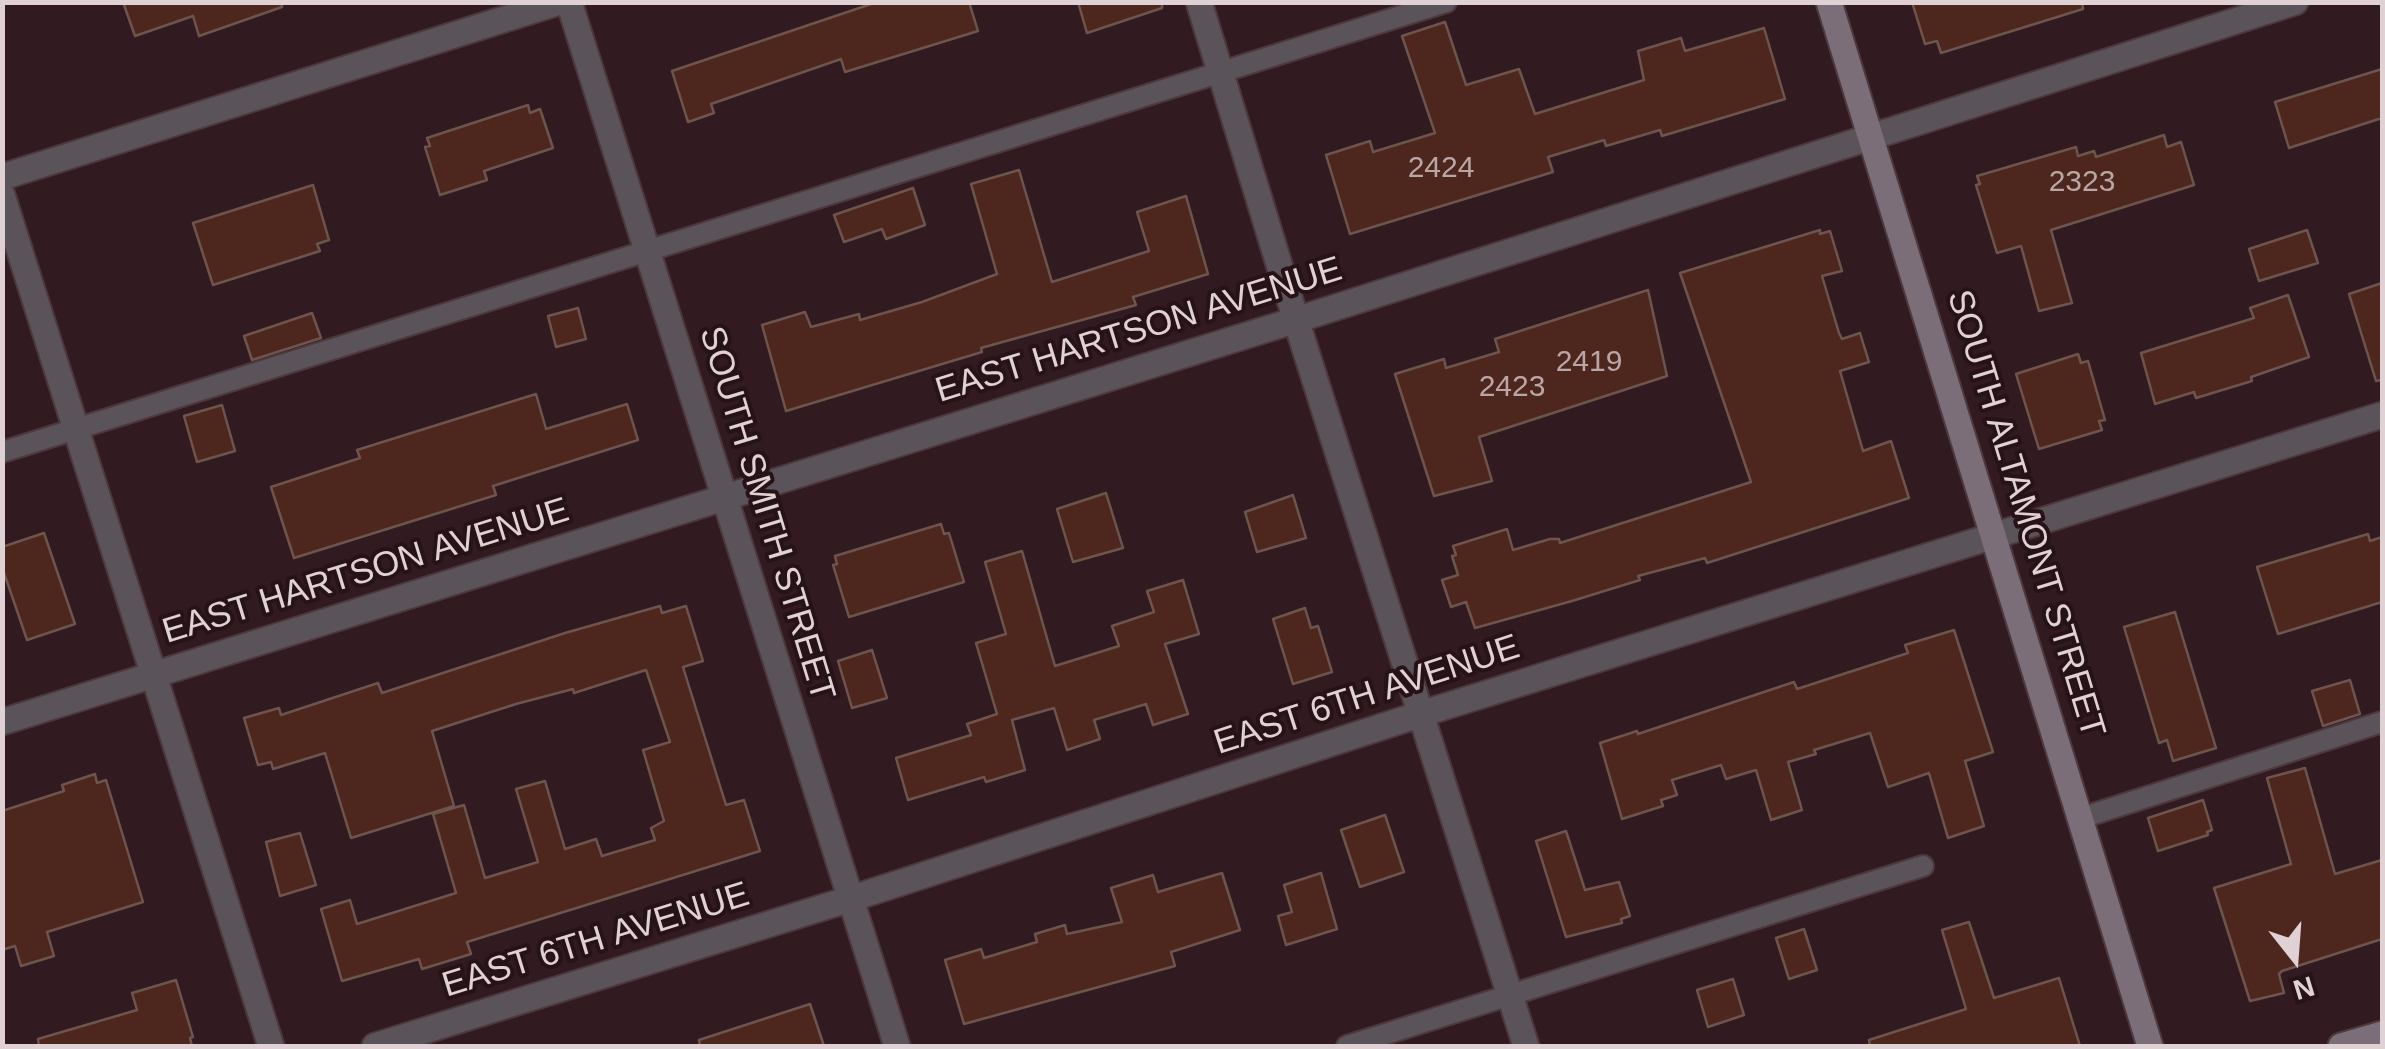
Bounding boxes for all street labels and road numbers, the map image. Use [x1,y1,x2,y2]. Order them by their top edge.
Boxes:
street label: EAST HARTSON AVENUE [931,249,1347,413]
street label: SOUTH ALTAMONT STREET [1937,285,2113,743]
street label: SOUTH SMITH STREET [689,322,843,706]
street label: EAST HARTSON AVENUE [158,490,574,654]
street label: EAST 6TH AVENUE [1209,627,1525,765]
street label: EAST 6TH AVENUE [438,874,754,1008]

